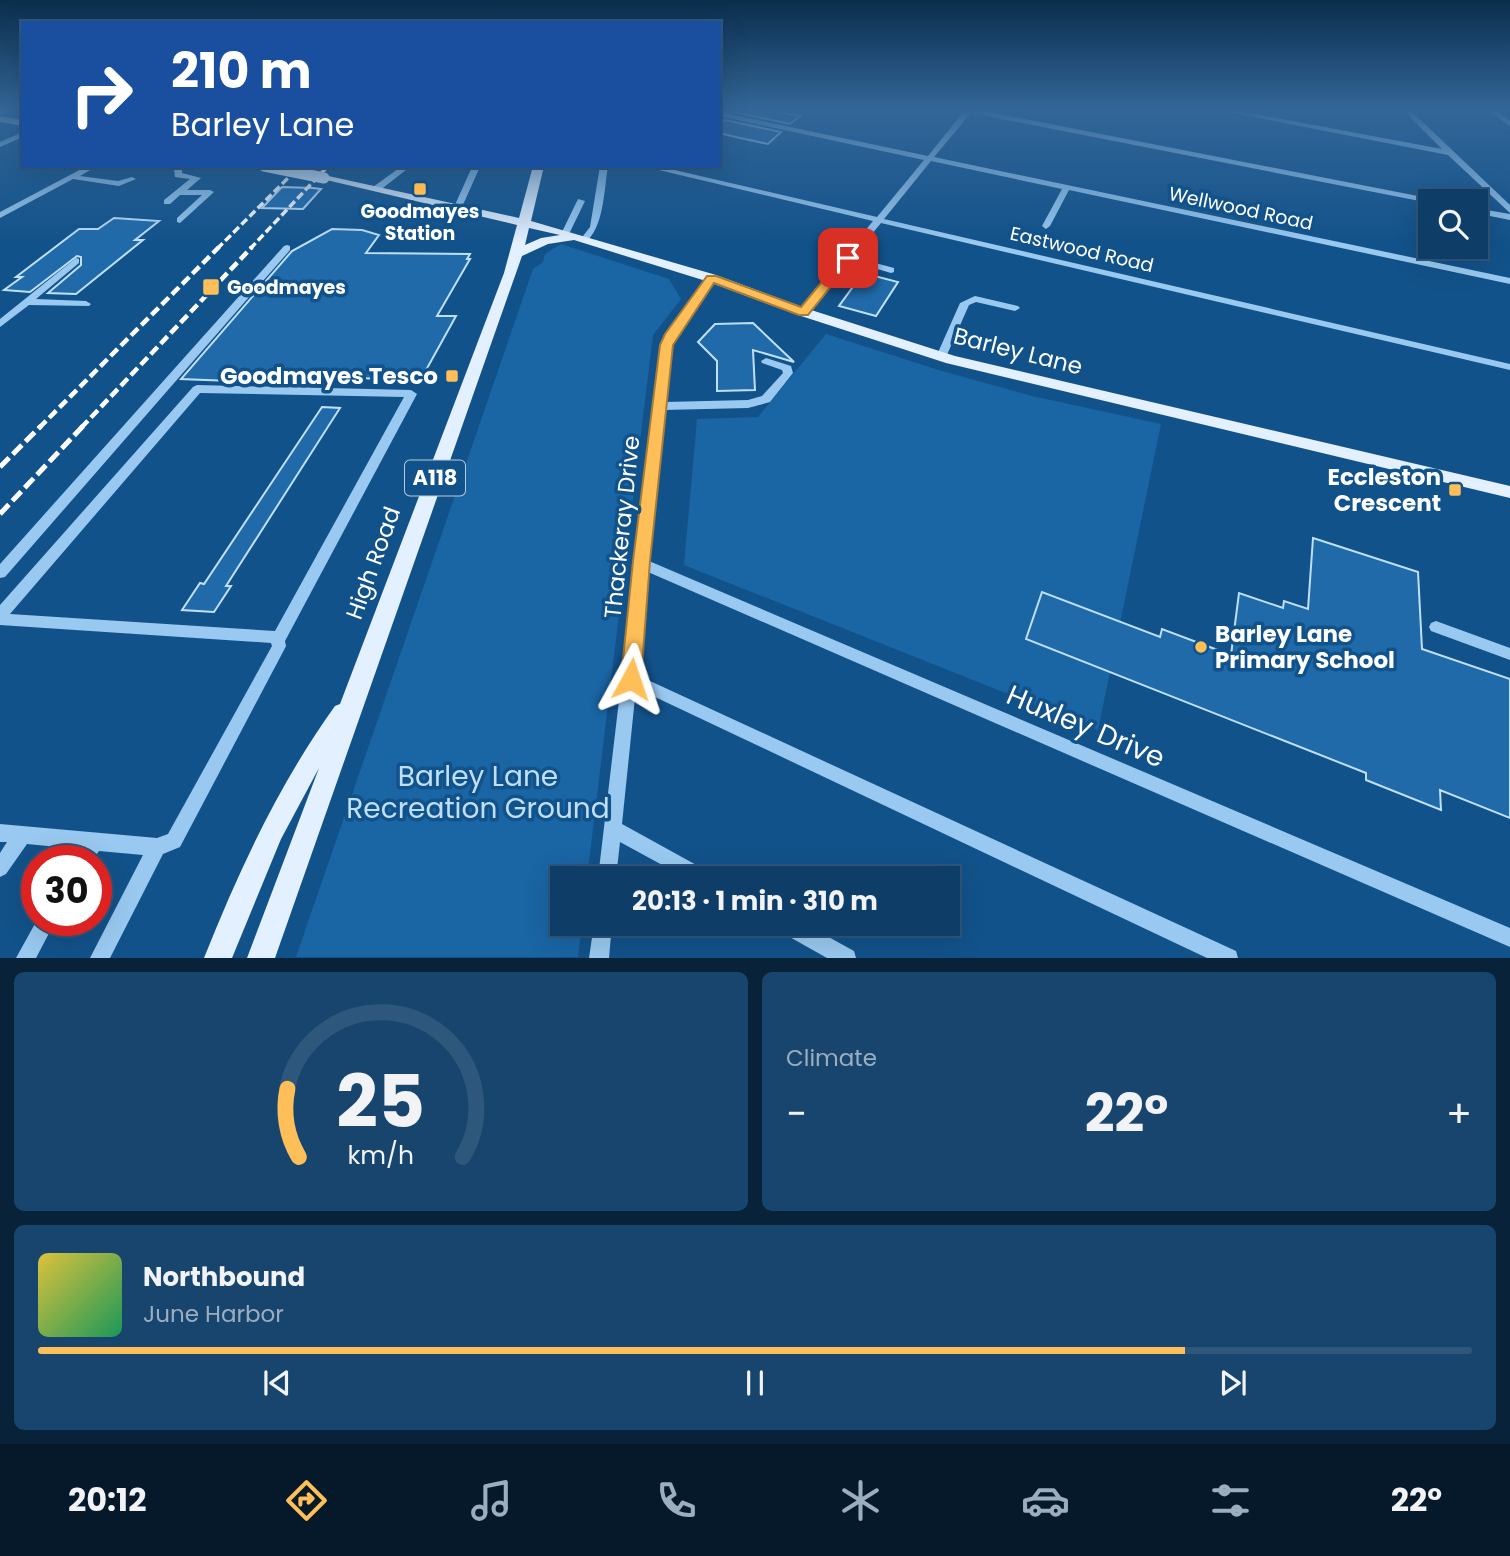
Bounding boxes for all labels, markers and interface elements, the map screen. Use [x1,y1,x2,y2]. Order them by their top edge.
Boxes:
text: 210 m [171,37,312,105]
icon: right [56,49,147,140]
text: Barley Lane [171,102,354,147]
street label: Wellwood Road [1166,180,1316,237]
marker: Goodmayes Station [412,181,428,197]
map controls [1418,189,1488,259]
button: search [1418,189,1488,259]
place label: Goodmayes Station [361,198,479,247]
street label: Eastwood Road [1007,220,1156,279]
pin [818,228,878,288]
icon: arrive [829,239,867,277]
place label: Goodmayes [227,274,346,301]
marker: Goodmayes [201,277,221,297]
street label: Barley Lane [950,320,1086,382]
place label: Goodmayes Tesco [220,360,438,392]
marker: Goodmayes Tesco [444,368,460,384]
street label: Thackeray Drive [596,434,648,620]
road number: A118 [405,461,465,496]
place label: Eccleston Crescent [1327,461,1441,519]
marker: Eccleston Crescent [1447,482,1463,498]
street label: High Road [338,502,408,624]
place label: Barley Lane Primary School [1215,618,1395,676]
marker: Barley Lane Primary School [1193,639,1209,655]
position arrow [594,642,668,716]
street label: Huxley Drive [1001,676,1171,777]
park label: Barley Lane Recreation Ground [346,757,610,828]
speed limit sign: 30 [21,845,112,936]
text: 20:13 · 1 min · 310 m [632,883,878,919]
text: Climate [786,1042,877,1074]
text: 25 [337,1052,425,1153]
text: 22° [1085,1077,1168,1150]
text: − [786,1087,807,1140]
text: + [1446,1087,1472,1140]
text: km/h [348,1138,414,1173]
text: Northbound [143,1259,305,1295]
text: June Harbor [143,1298,284,1330]
icon: previous [258,1364,296,1402]
icon: pause [736,1364,774,1402]
icon: next [1214,1364,1252,1402]
icon: directions [282,1476,331,1525]
icon: music [467,1476,516,1525]
icon: phone [652,1476,701,1525]
icon: climate [836,1476,885,1525]
icon: car [1021,1476,1070,1525]
icon: filters [1206,1476,1255,1525]
text: 20:12 [68,1477,146,1522]
text: 22° [1391,1477,1442,1522]

